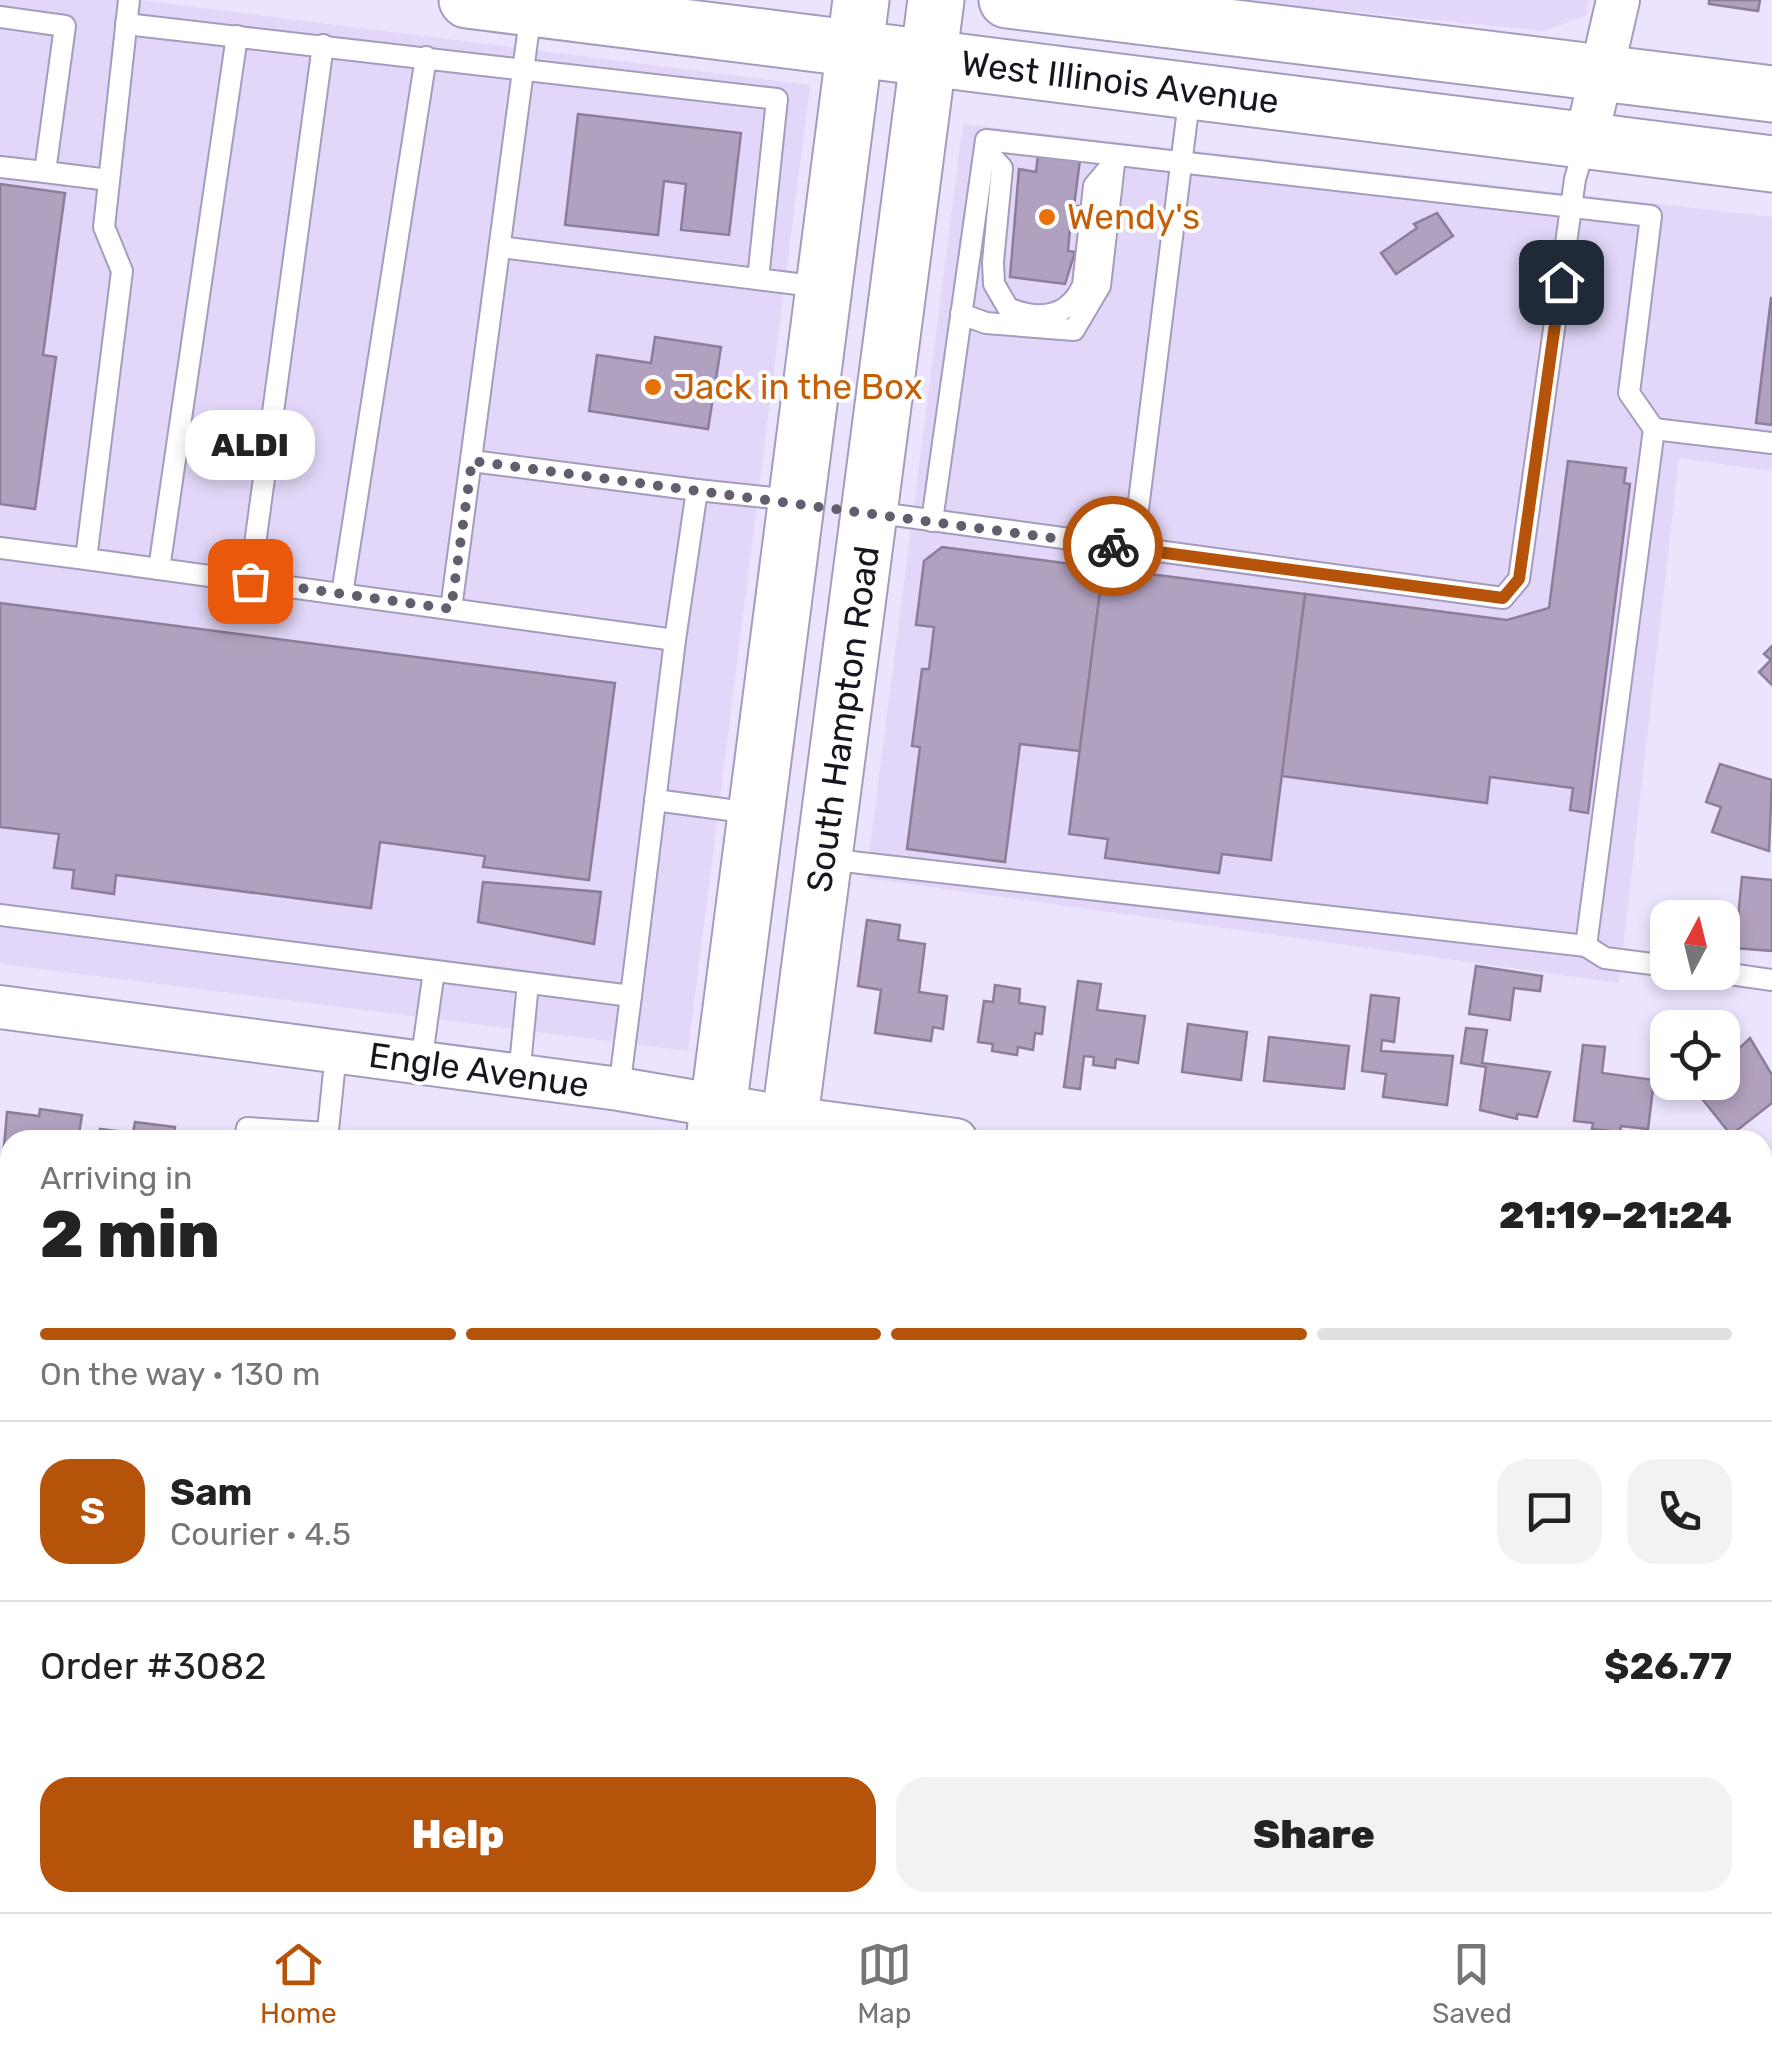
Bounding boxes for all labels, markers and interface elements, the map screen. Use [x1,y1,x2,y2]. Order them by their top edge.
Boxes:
street label: West Illinois Avenue [959,42,1281,122]
place label: Wendy's [1067,196,1200,238]
marker: Wendy's [1036,206,1058,228]
pin [1519,240,1604,325]
icon: home [1534,255,1589,310]
place label: Jack in the Box [673,366,923,408]
marker: Jack in the Box [642,376,664,398]
callout: ALDI [185,411,315,481]
text: ALDI [211,426,289,464]
courier [1063,496,1163,596]
icon: bike [1086,519,1141,574]
pin [208,539,293,624]
street label: South Hampton Road [798,543,888,895]
icon: bag [223,554,278,609]
north arrow [1650,900,1740,990]
map controls [1650,900,1740,1100]
button: locate [1650,1010,1740,1100]
street label: Engle Avenue [366,1034,592,1106]
text: Arriving in [40,1159,192,1197]
text: 21:19–21:24 [1499,1192,1732,1238]
text: 2 min [40,1196,220,1273]
text: On the way · 130 m [40,1355,320,1393]
button: chat [1497,1459,1602,1564]
button: phone [1627,1459,1732,1564]
text: Sam [170,1469,252,1515]
text: S [80,1488,105,1534]
text: Courier · 4.5 [170,1515,351,1553]
text: Order #3082 [40,1643,266,1689]
text: $26.77 [1604,1643,1732,1689]
button: Help [40,1777,876,1892]
button: Share [896,1777,1732,1892]
tab: Home [260,1937,337,2030]
tab: Map [857,1937,912,2030]
tab: Saved [1432,1937,1512,2030]

